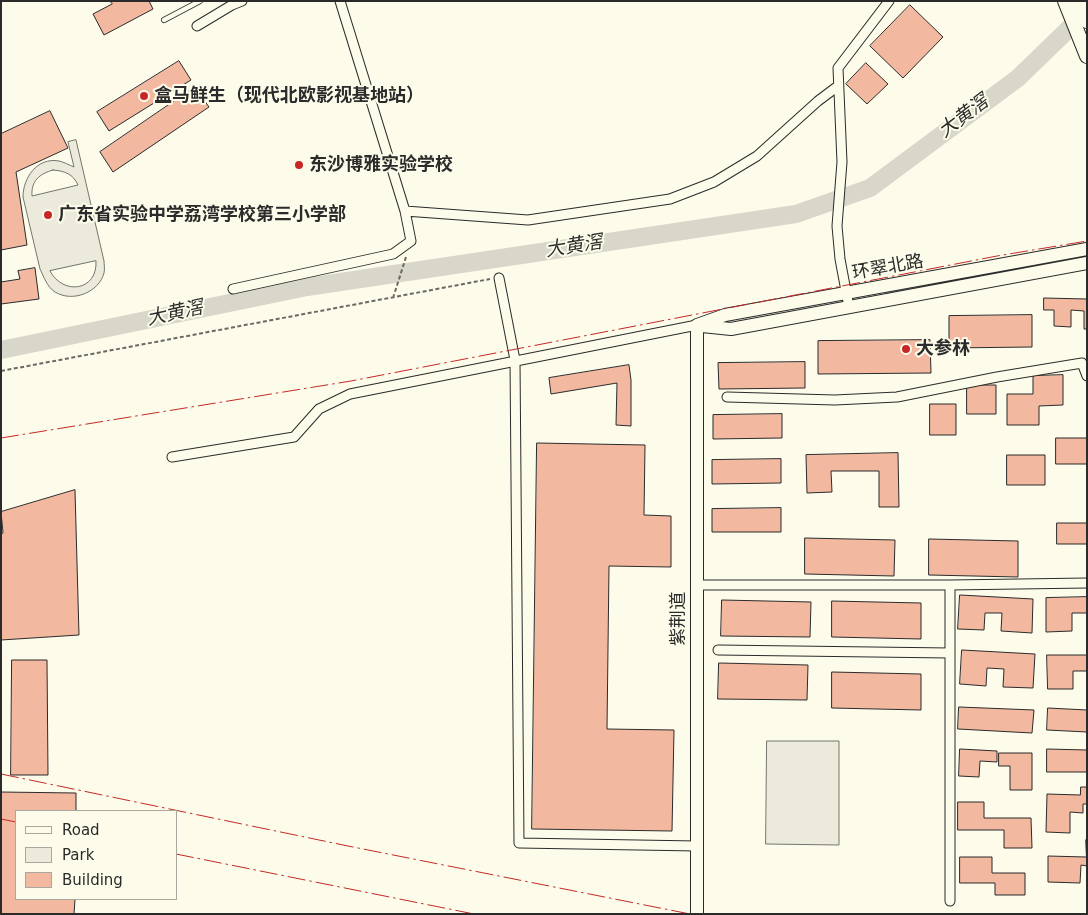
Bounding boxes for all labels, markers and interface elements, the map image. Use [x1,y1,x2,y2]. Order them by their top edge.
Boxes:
place label: 盒马鲜生（现代北欧影视基地站） [154,85,424,107]
marker: 盒马鲜生（现代北欧影视基地站） [138,90,150,102]
water label: 大黄滘 [934,91,994,143]
place label: 东沙博雅实验学校 [309,154,453,176]
marker: 东沙博雅实验学校 [293,159,305,171]
place label: 广东省实验中学荔湾学校第三小学部 [58,204,346,226]
marker: 广东省实验中学荔湾学校第三小学部 [42,209,54,221]
water label: 大黄滘 [544,231,604,263]
street label: 环翠北路 [851,251,925,285]
water label: 大黄滘 [145,297,205,331]
place label: 大参林 [916,338,970,360]
marker: 大参林 [900,343,912,355]
street label: 紫荆道 [668,592,690,646]
legend [15,810,178,900]
text: Road [62,821,100,839]
text: Park [62,846,94,864]
text: Building [62,871,123,889]

